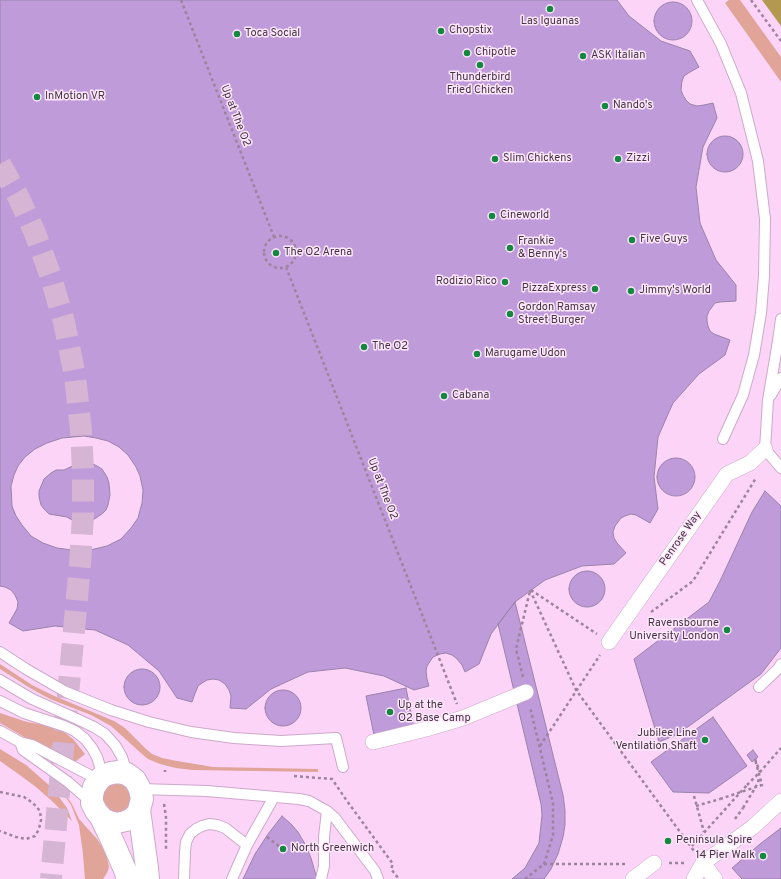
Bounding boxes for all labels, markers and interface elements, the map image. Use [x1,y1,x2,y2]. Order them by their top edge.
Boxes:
marker: Las Iguanas [545,4,555,14]
place label: Las Iguanas [521,15,579,29]
place label: Chopstix [449,24,492,38]
marker: Chopstix [436,26,446,36]
place label: Toca Social [245,27,300,41]
marker: Toca Social [232,29,242,39]
place label: Chipotle [475,46,516,60]
marker: Chipotle [462,48,472,58]
place label: ASK Italian [591,49,645,63]
marker: ASK Italian [578,51,588,61]
marker: Thunderbird Fried Chicken [475,60,485,70]
place label: Thunderbird Fried Chicken [447,71,513,97]
street label: Up at The O2 [217,83,253,149]
place label: InMotion VR [45,90,105,104]
marker: InMotion VR [32,92,42,102]
place label: Nando's [613,99,653,113]
marker: Nando's [600,101,610,111]
place label: Slim Chickens [503,152,572,166]
place label: Zizzi [626,152,650,166]
marker: Slim Chickens [490,154,500,164]
marker: Zizzi [613,154,623,164]
place label: Cineworld [500,209,549,223]
marker: Cineworld [487,211,497,221]
place label: Five Guys [640,233,688,247]
place label: Frankie & Benny's [518,235,567,261]
marker: Five Guys [627,235,637,245]
marker: Frankie & Benny's [505,243,515,253]
place label: The O2 Arena [284,246,352,260]
marker: The O2 Arena [271,248,281,258]
place label: Rodizio Rico [436,275,497,289]
marker: Rodizio Rico [500,277,510,287]
place label: PizzaExpress [522,282,587,296]
marker: PizzaExpress [590,284,600,294]
place label: Jimmy's World [639,284,711,298]
marker: Jimmy's World [626,286,636,296]
place label: Gordon Ramsay Street Burger [518,301,596,327]
marker: Gordon Ramsay Street Burger [505,309,515,319]
place label: The O2 [372,340,408,354]
marker: The O2 [359,342,369,352]
place label: Marugame Udon [485,347,566,361]
marker: Marugame Udon [472,349,482,359]
place label: Cabana [452,389,489,403]
marker: Cabana [439,391,449,401]
street label: Up at The O2 [364,456,400,522]
street label: Penrose Way [657,509,705,569]
place label: Ravensbourne University London [629,617,719,643]
marker: Ravensbourne University London [722,625,732,635]
place label: Up at the O2 Base Camp [398,699,471,725]
marker: Up at the O2 Base Camp [385,707,395,717]
place label: Jubilee Line Ventilation Shaft [615,727,697,753]
marker: Jubilee Line Ventilation Shaft [700,735,710,745]
place label: Peninsula Spire [676,834,752,848]
marker: Peninsula Spire [663,836,673,846]
place label: North Greenwich [291,842,374,856]
marker: North Greenwich [278,844,288,854]
place label: 14 Pier Walk [696,849,755,863]
marker: 14 Pier Walk [758,851,768,861]

